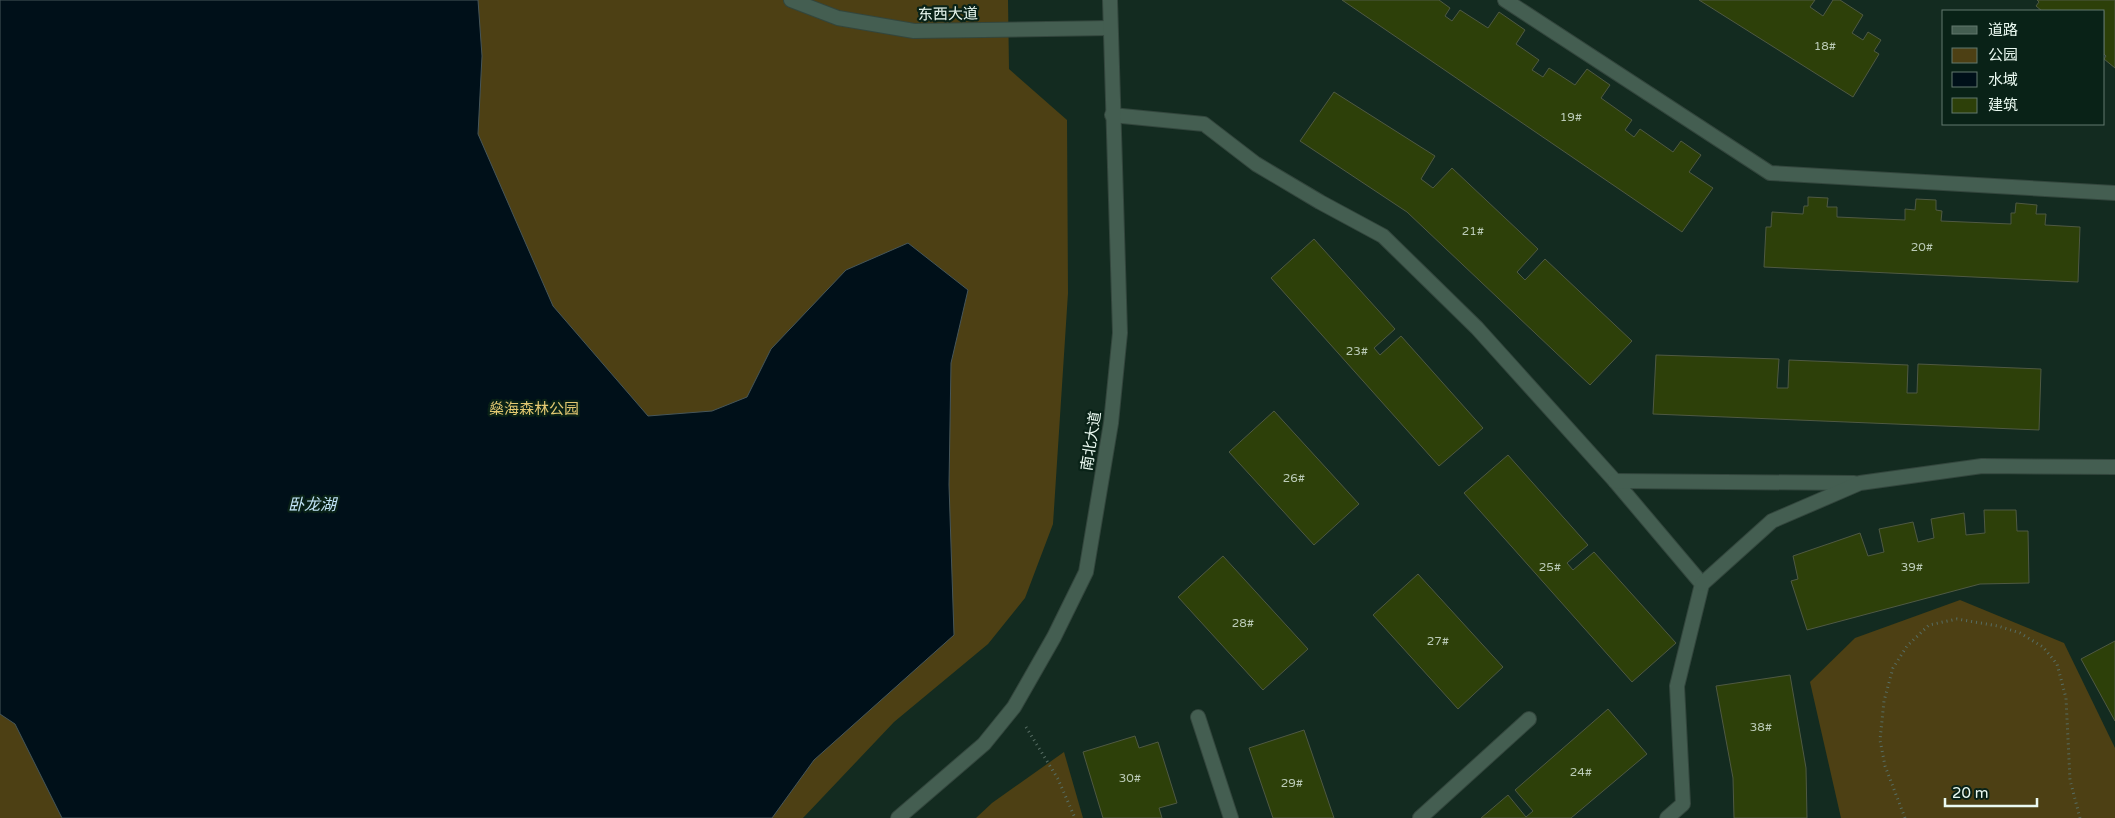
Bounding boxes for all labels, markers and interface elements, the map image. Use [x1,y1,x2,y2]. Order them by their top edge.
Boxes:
street label: 东西大道 [918,4,978,24]
legend [1942,10,2105,125]
text: 道路 [1988,21,2018,39]
house number: 18# [1814,39,1836,53]
text: 公园 [1988,46,2018,64]
text: 水域 [1988,71,2018,89]
text: 建筑 [1988,96,2018,114]
house number: 19# [1560,110,1582,124]
house number: 21# [1462,224,1484,238]
house number: 20# [1911,240,1933,254]
house number: 23# [1346,344,1368,358]
park label: 燊海森林公园 [489,400,579,418]
street label: 南北大道 [1077,410,1105,472]
house number: 26# [1283,471,1305,485]
water label: 卧龙湖 [288,495,339,515]
house number: 25# [1539,560,1561,574]
house number: 39# [1901,560,1923,574]
house number: 28# [1232,616,1254,630]
house number: 27# [1427,634,1449,648]
house number: 38# [1750,720,1772,734]
house number: 24# [1570,765,1592,779]
house number: 30# [1119,771,1141,785]
house number: 29# [1281,776,1303,790]
scale bar [1945,776,2038,808]
text: 20 m [1952,784,1989,802]

